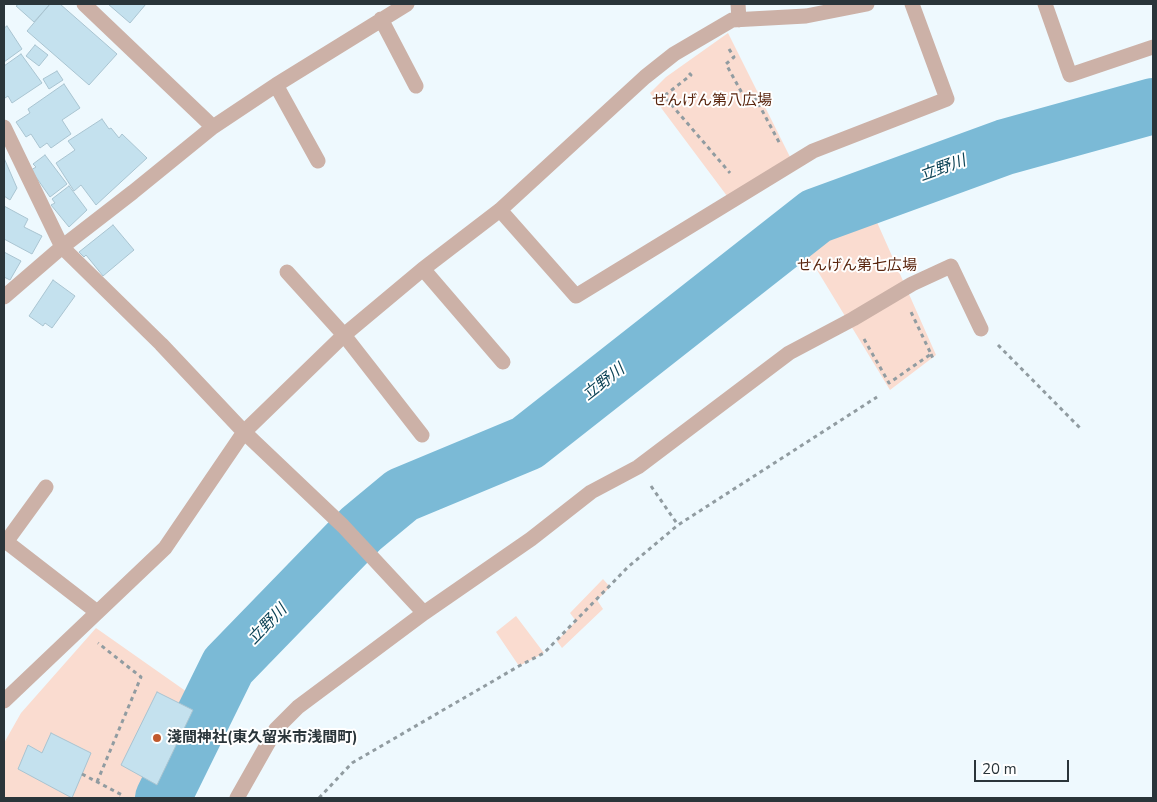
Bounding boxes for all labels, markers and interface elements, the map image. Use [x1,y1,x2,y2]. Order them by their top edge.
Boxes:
park label: せんげん第八広場 [652,92,772,110]
water label: 立野川 [917,152,969,186]
park label: せんげん第七広場 [797,257,917,275]
water label: 立野川 [579,361,629,405]
water label: 立野川 [244,601,292,649]
place label: 淺間神社(東久留米市浅間町) [167,729,358,747]
marker: 淺間神社(東久留米市浅間町) [151,732,163,744]
scale bar [977,750,1072,782]
text: 20 m [982,759,1017,779]

